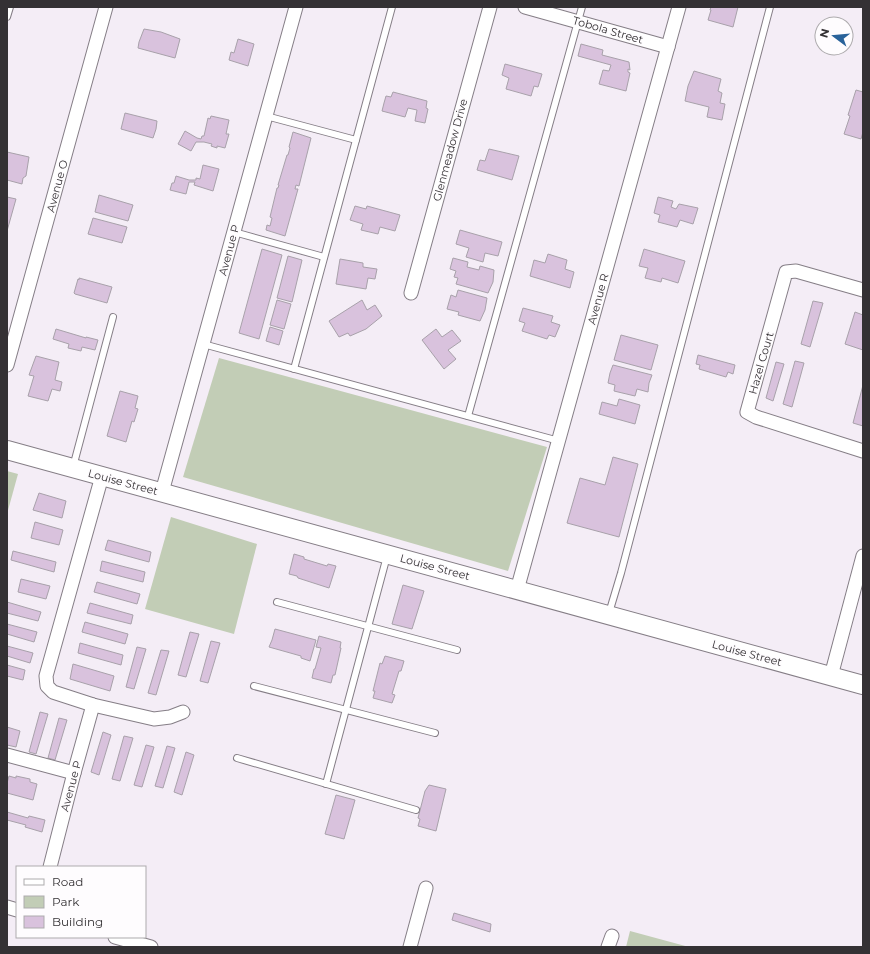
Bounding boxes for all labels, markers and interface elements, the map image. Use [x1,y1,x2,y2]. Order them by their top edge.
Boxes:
street label: Tobola Street [571,13,645,47]
north arrow [814,16,854,56]
text: N [816,27,832,39]
street label: Glenmeadow Drive [430,97,471,203]
street label: Avenue O [43,158,71,214]
street label: Avenue P [215,223,243,277]
street label: Avenue R [584,272,612,326]
street label: Hazel Court [745,330,777,396]
street label: Louise Street [87,466,160,498]
street label: Louise Street [399,551,472,583]
street label: Louise Street [711,637,784,669]
street label: Avenue P [57,759,85,813]
legend [16,866,146,938]
text: Road [52,874,83,889]
text: Park [52,894,80,909]
text: Building [52,914,103,929]

